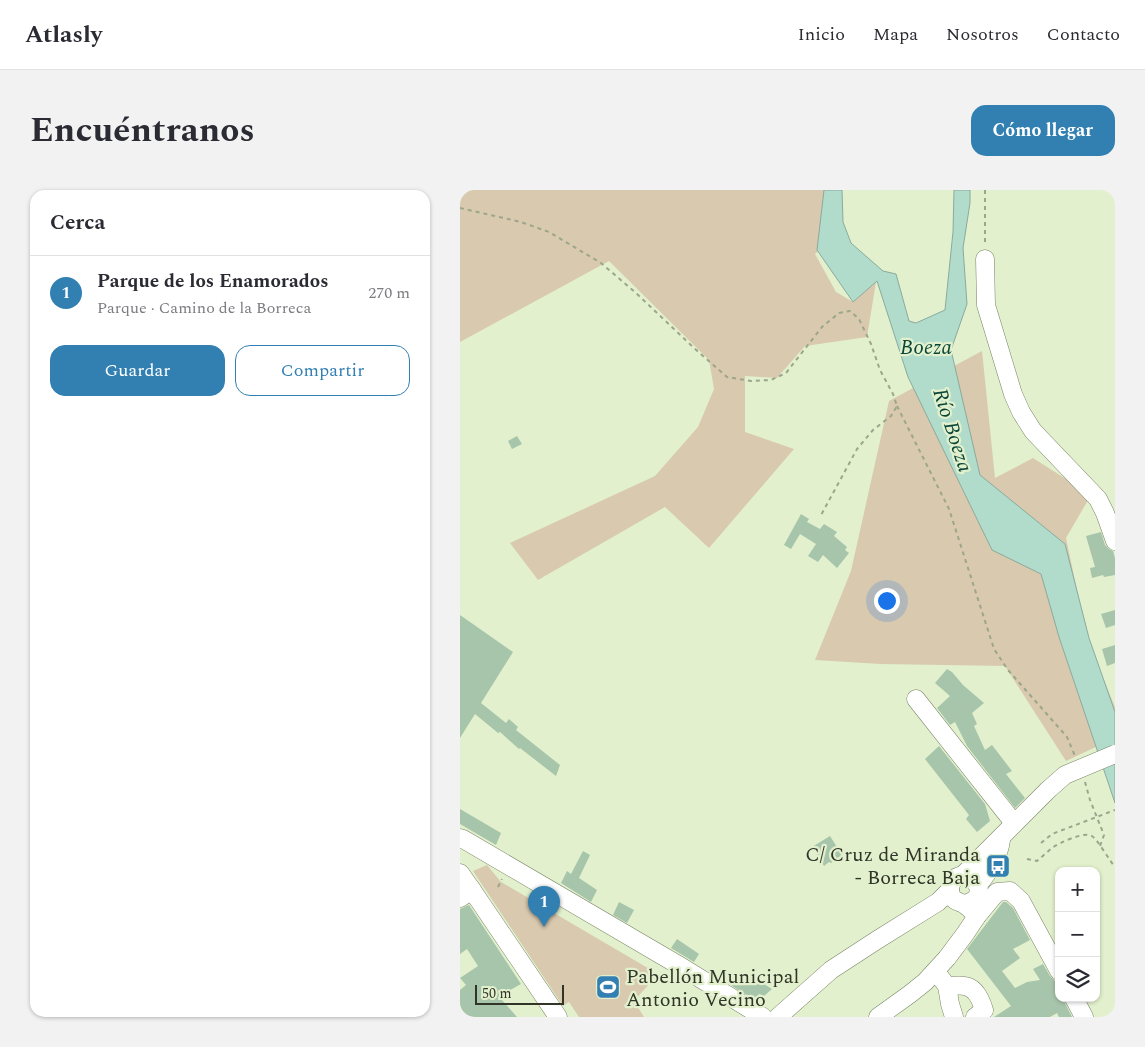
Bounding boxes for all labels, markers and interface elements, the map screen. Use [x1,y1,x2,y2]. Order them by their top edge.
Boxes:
text: Atlasly [25,17,102,53]
text: Inicio [798,21,845,48]
text: Mapa [873,21,918,48]
text: Nosotros [946,21,1019,48]
text: Contacto [1047,21,1120,48]
text: Encuéntranos [30,104,255,157]
button: Cómo llegar [971,105,1115,156]
text: Cerca [50,207,105,239]
text: Parque de los Enamorados [97,267,329,296]
text: 1 [62,281,70,305]
text: 270 m [368,281,410,305]
text: Parque · Camino de la Borreca [97,296,311,320]
water label: Boeza [900,332,952,364]
button: Guardar [50,345,225,396]
button: Compartir [235,345,410,396]
water label: Río Boeza [923,384,981,477]
your location [874,588,900,614]
place label: C/ Cruz de Miranda - Borreca Baja [805,840,980,893]
bus stop icon: C/ Cruz de Miranda - Borreca Baja [985,853,1011,879]
map controls [1055,867,1100,1002]
button: + [1055,867,1100,912]
pin: 1 [528,886,560,927]
button: − [1055,912,1100,957]
button: layers [1055,957,1100,1002]
place label: Pabellón Municipal Antonio Vecino [626,962,799,1015]
sports icon: Pabellón Municipal Antonio Vecino [595,974,621,1000]
scale bar [475,982,564,1005]
text: 50 m [482,983,512,1004]

